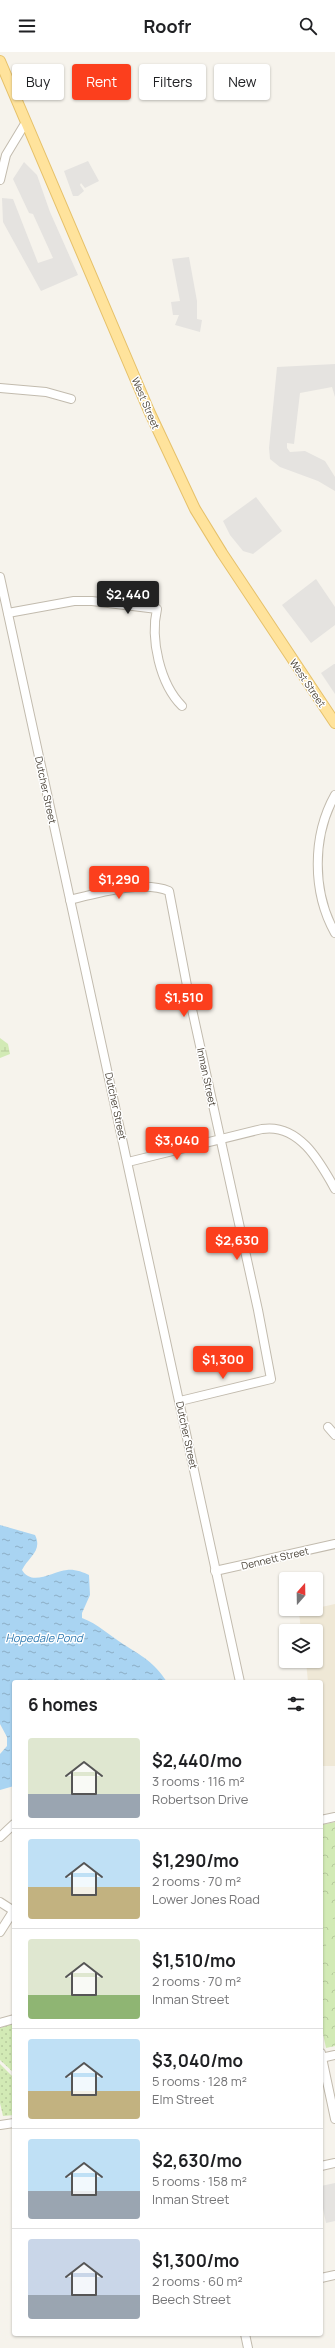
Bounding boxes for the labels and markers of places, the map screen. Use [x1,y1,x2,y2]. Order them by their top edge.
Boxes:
pin: $2,440 [95,581,161,615]
pin: $1,290 [86,866,152,900]
pin: $1,510 [151,984,217,1018]
pin: $3,040 [144,1127,210,1161]
pin: $2,630 [204,1227,270,1261]
pin: $1,300 [190,1346,256,1380]

